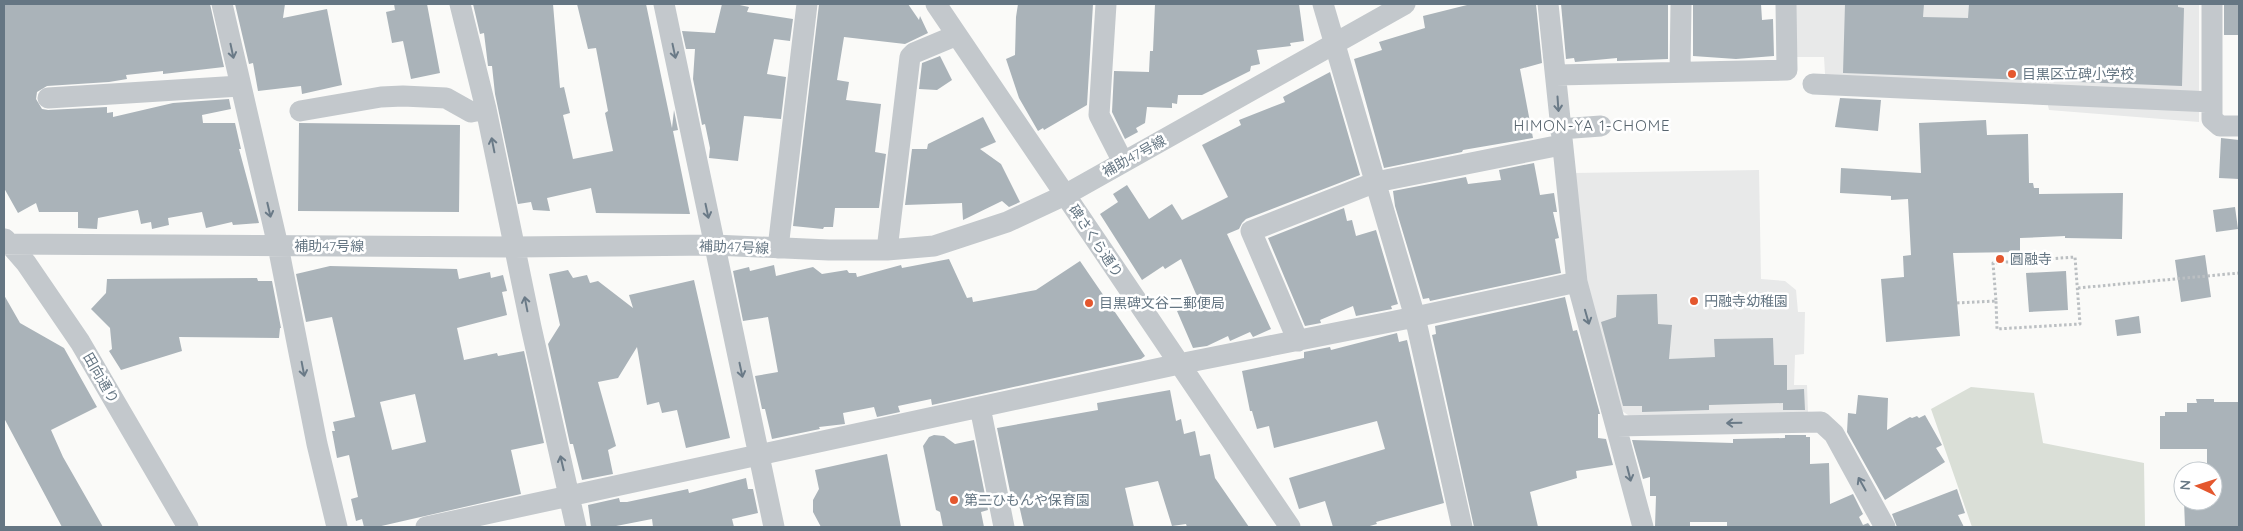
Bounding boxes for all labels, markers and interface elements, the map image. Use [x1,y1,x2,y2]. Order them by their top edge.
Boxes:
one-way arrow [228,43,237,59]
one-way arrow [670,43,679,59]
place label: 目黒区立碑小学校 [2022,65,2134,83]
marker: 目黒区立碑小学校 [2006,68,2018,80]
one-way arrow [1553,96,1563,112]
district label: HIMON-YA 1-CHOME [1513,116,1671,135]
street label: 補助47号線 [1099,131,1169,181]
one-way arrow [488,137,497,153]
one-way arrow [265,201,274,217]
street label: 碑さくら通り [1065,201,1127,281]
one-way arrow [703,202,712,218]
street label: 補助47号線 [294,237,364,255]
street label: 補助47号線 [699,237,769,257]
place label: 圓融寺 [2010,250,2052,268]
marker: 圓融寺 [1994,253,2006,265]
place label: 円融寺幼稚園 [1704,292,1788,310]
place label: 目黒碑文谷二郵便局 [1099,294,1225,312]
marker: 円融寺幼稚園 [1688,295,1700,307]
one-way arrow [521,296,530,312]
marker: 目黒碑文谷二郵便局 [1083,297,1095,309]
one-way arrow [1582,309,1592,325]
street label: 田向通り [79,349,123,407]
one-way arrow [298,360,308,376]
one-way arrow [736,361,746,377]
one-way arrow [1726,419,1742,428]
one-way arrow [557,455,566,471]
north arrow [2173,461,2223,511]
one-way arrow [1625,466,1634,482]
one-way arrow [1857,477,1867,492]
text: N [2176,479,2194,491]
place label: 第二ひもんや保育園 [964,491,1090,509]
marker: 第二ひもんや保育園 [948,494,960,506]

